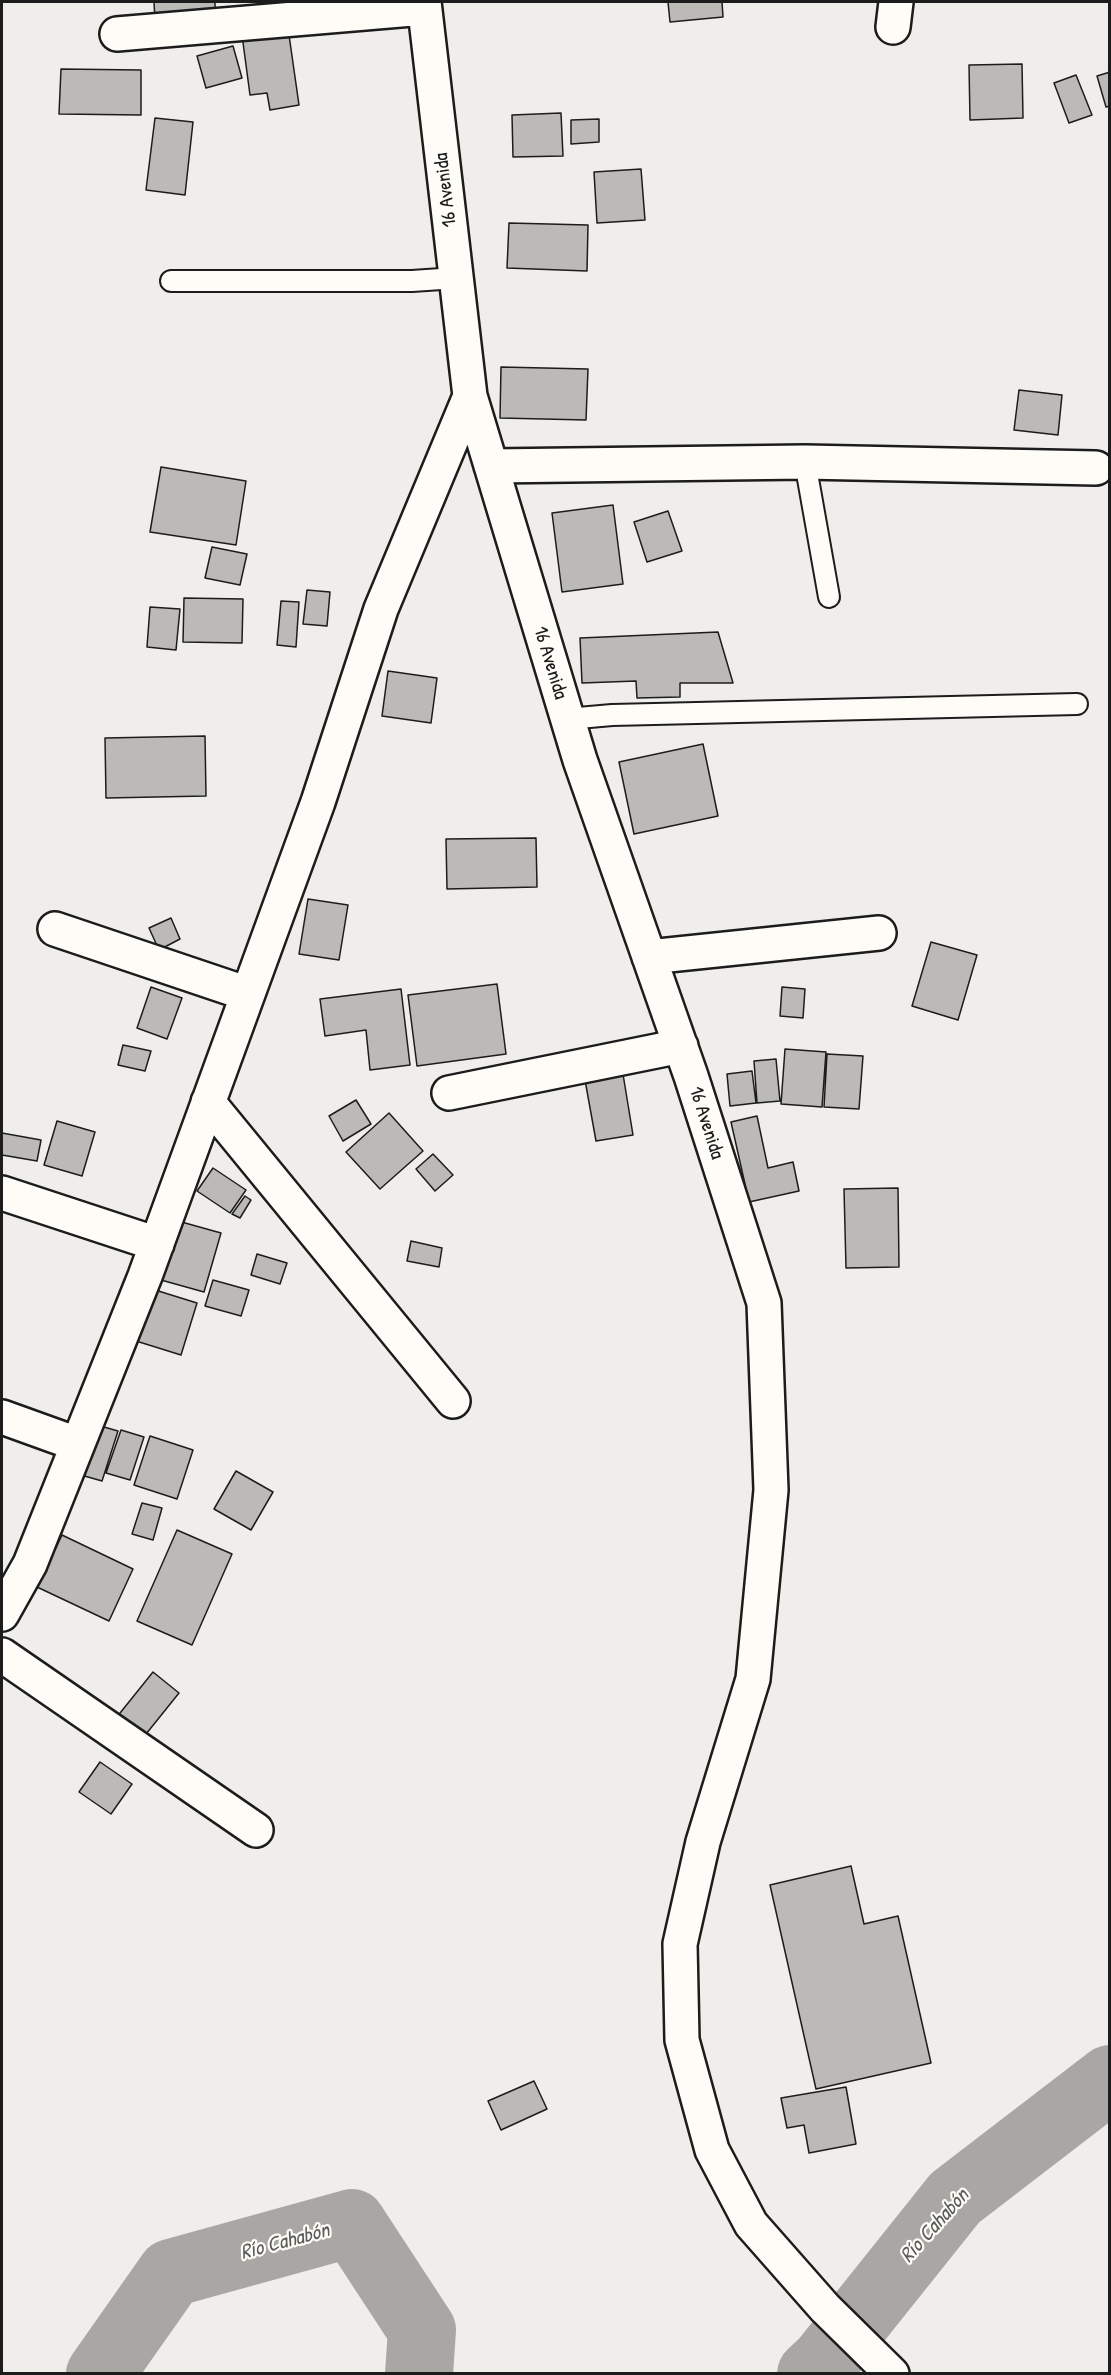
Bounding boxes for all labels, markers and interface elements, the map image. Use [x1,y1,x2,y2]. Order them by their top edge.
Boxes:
street label: 16 Avenida [430,151,462,229]
street label: 16 Avenida [528,624,572,702]
street label: 16 Avenida [683,1084,729,1162]
water label: Río Cahabón [895,2184,975,2268]
water label: Río Cahabón [238,2218,332,2266]

